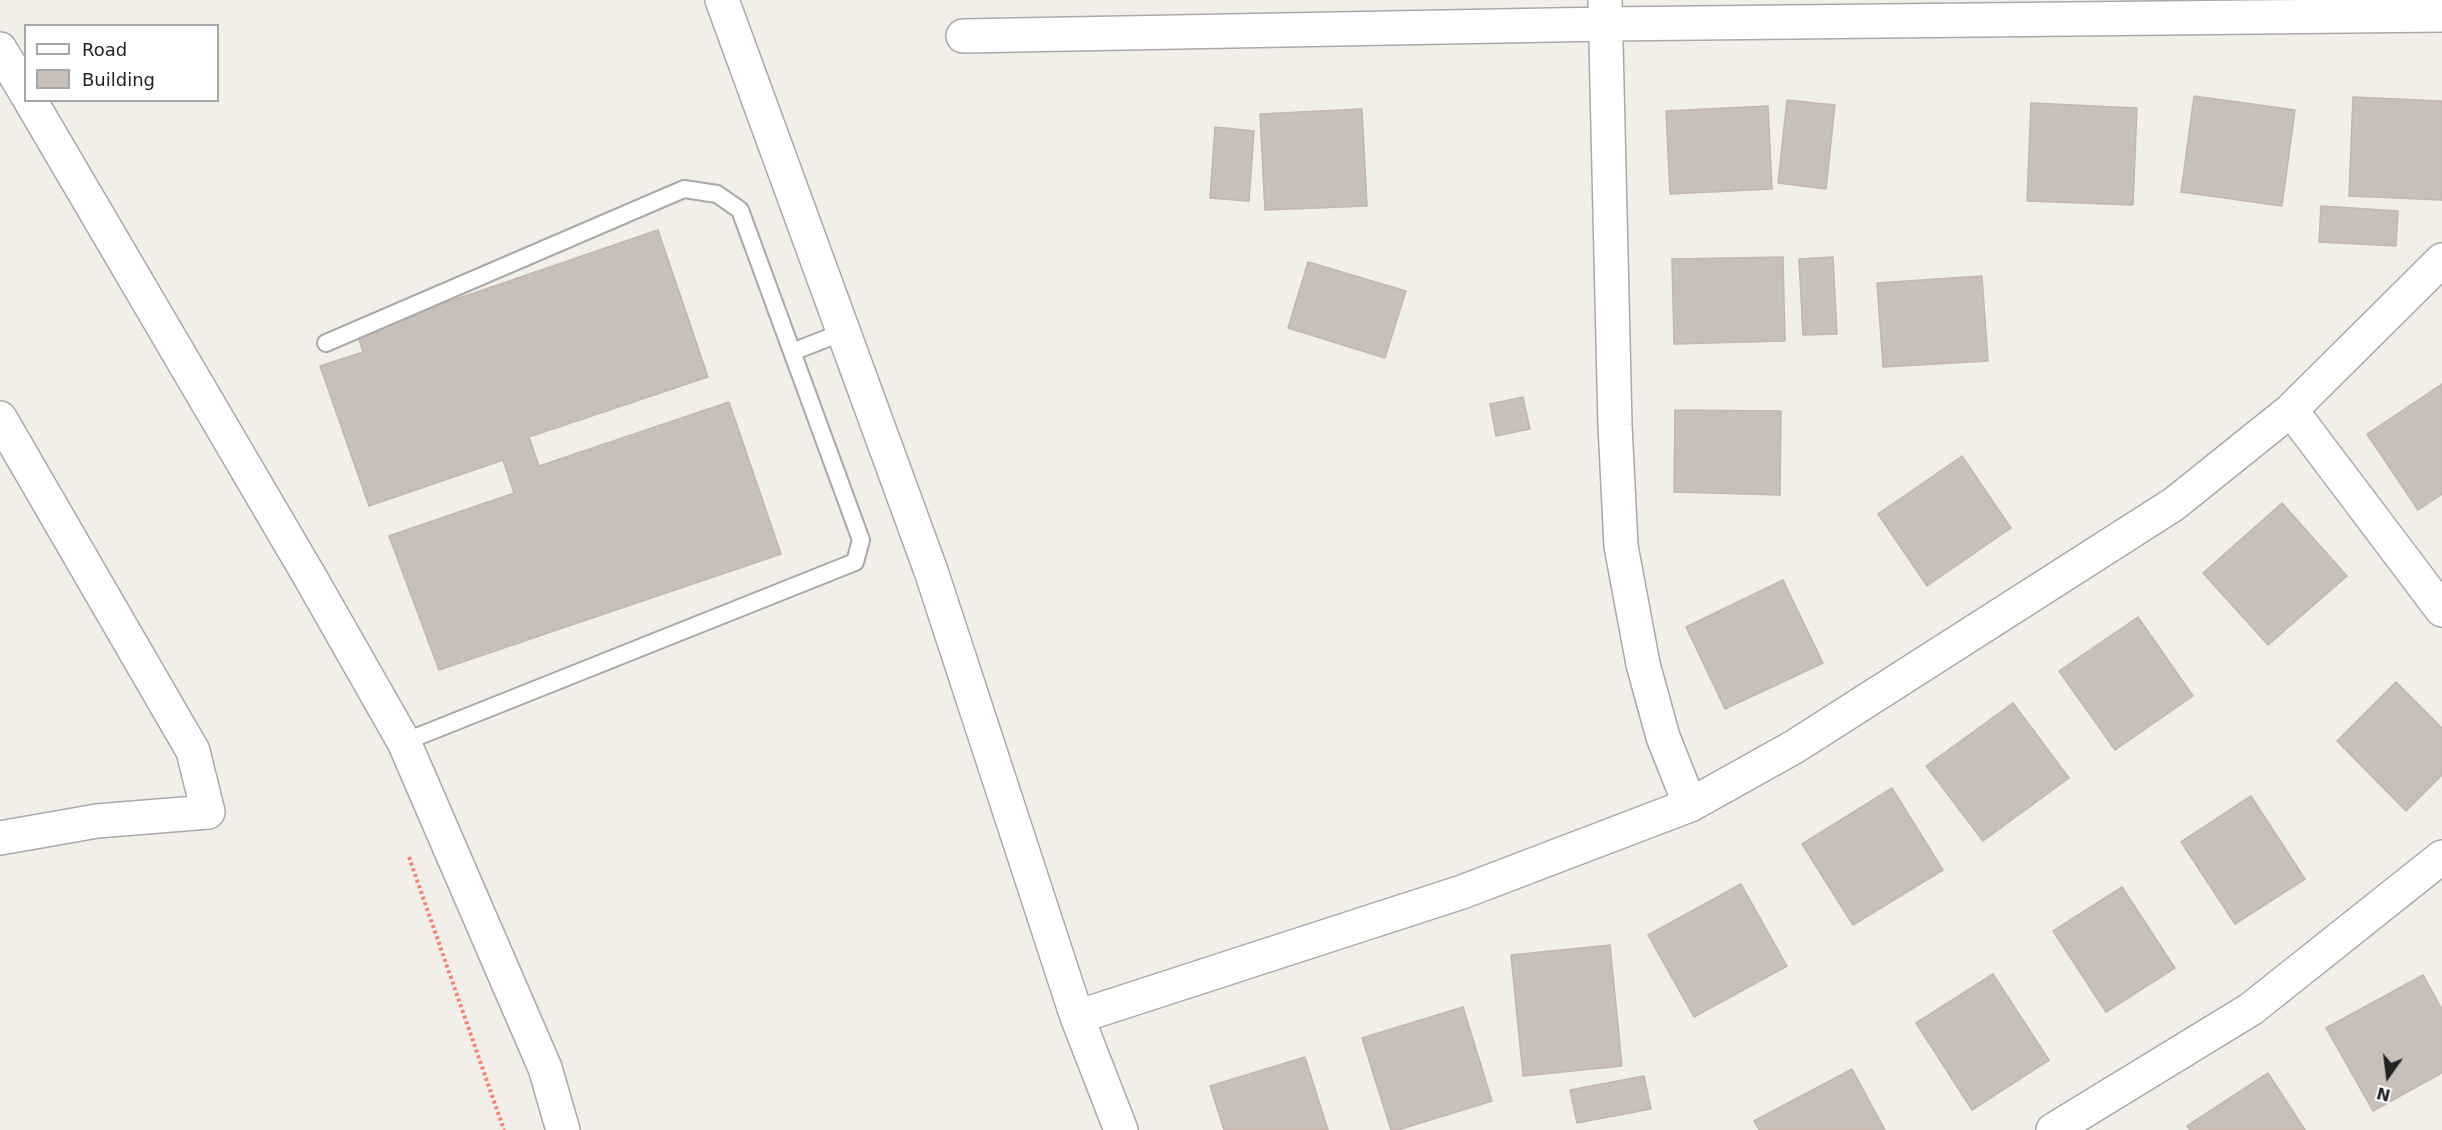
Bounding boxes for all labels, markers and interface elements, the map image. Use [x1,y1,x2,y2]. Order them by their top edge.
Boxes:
legend [24,24,219,102]
text: Road [82,39,127,60]
text: Building [82,69,155,90]
north arrow [2358,1046,2418,1106]
text: N [2375,1083,2392,1105]

